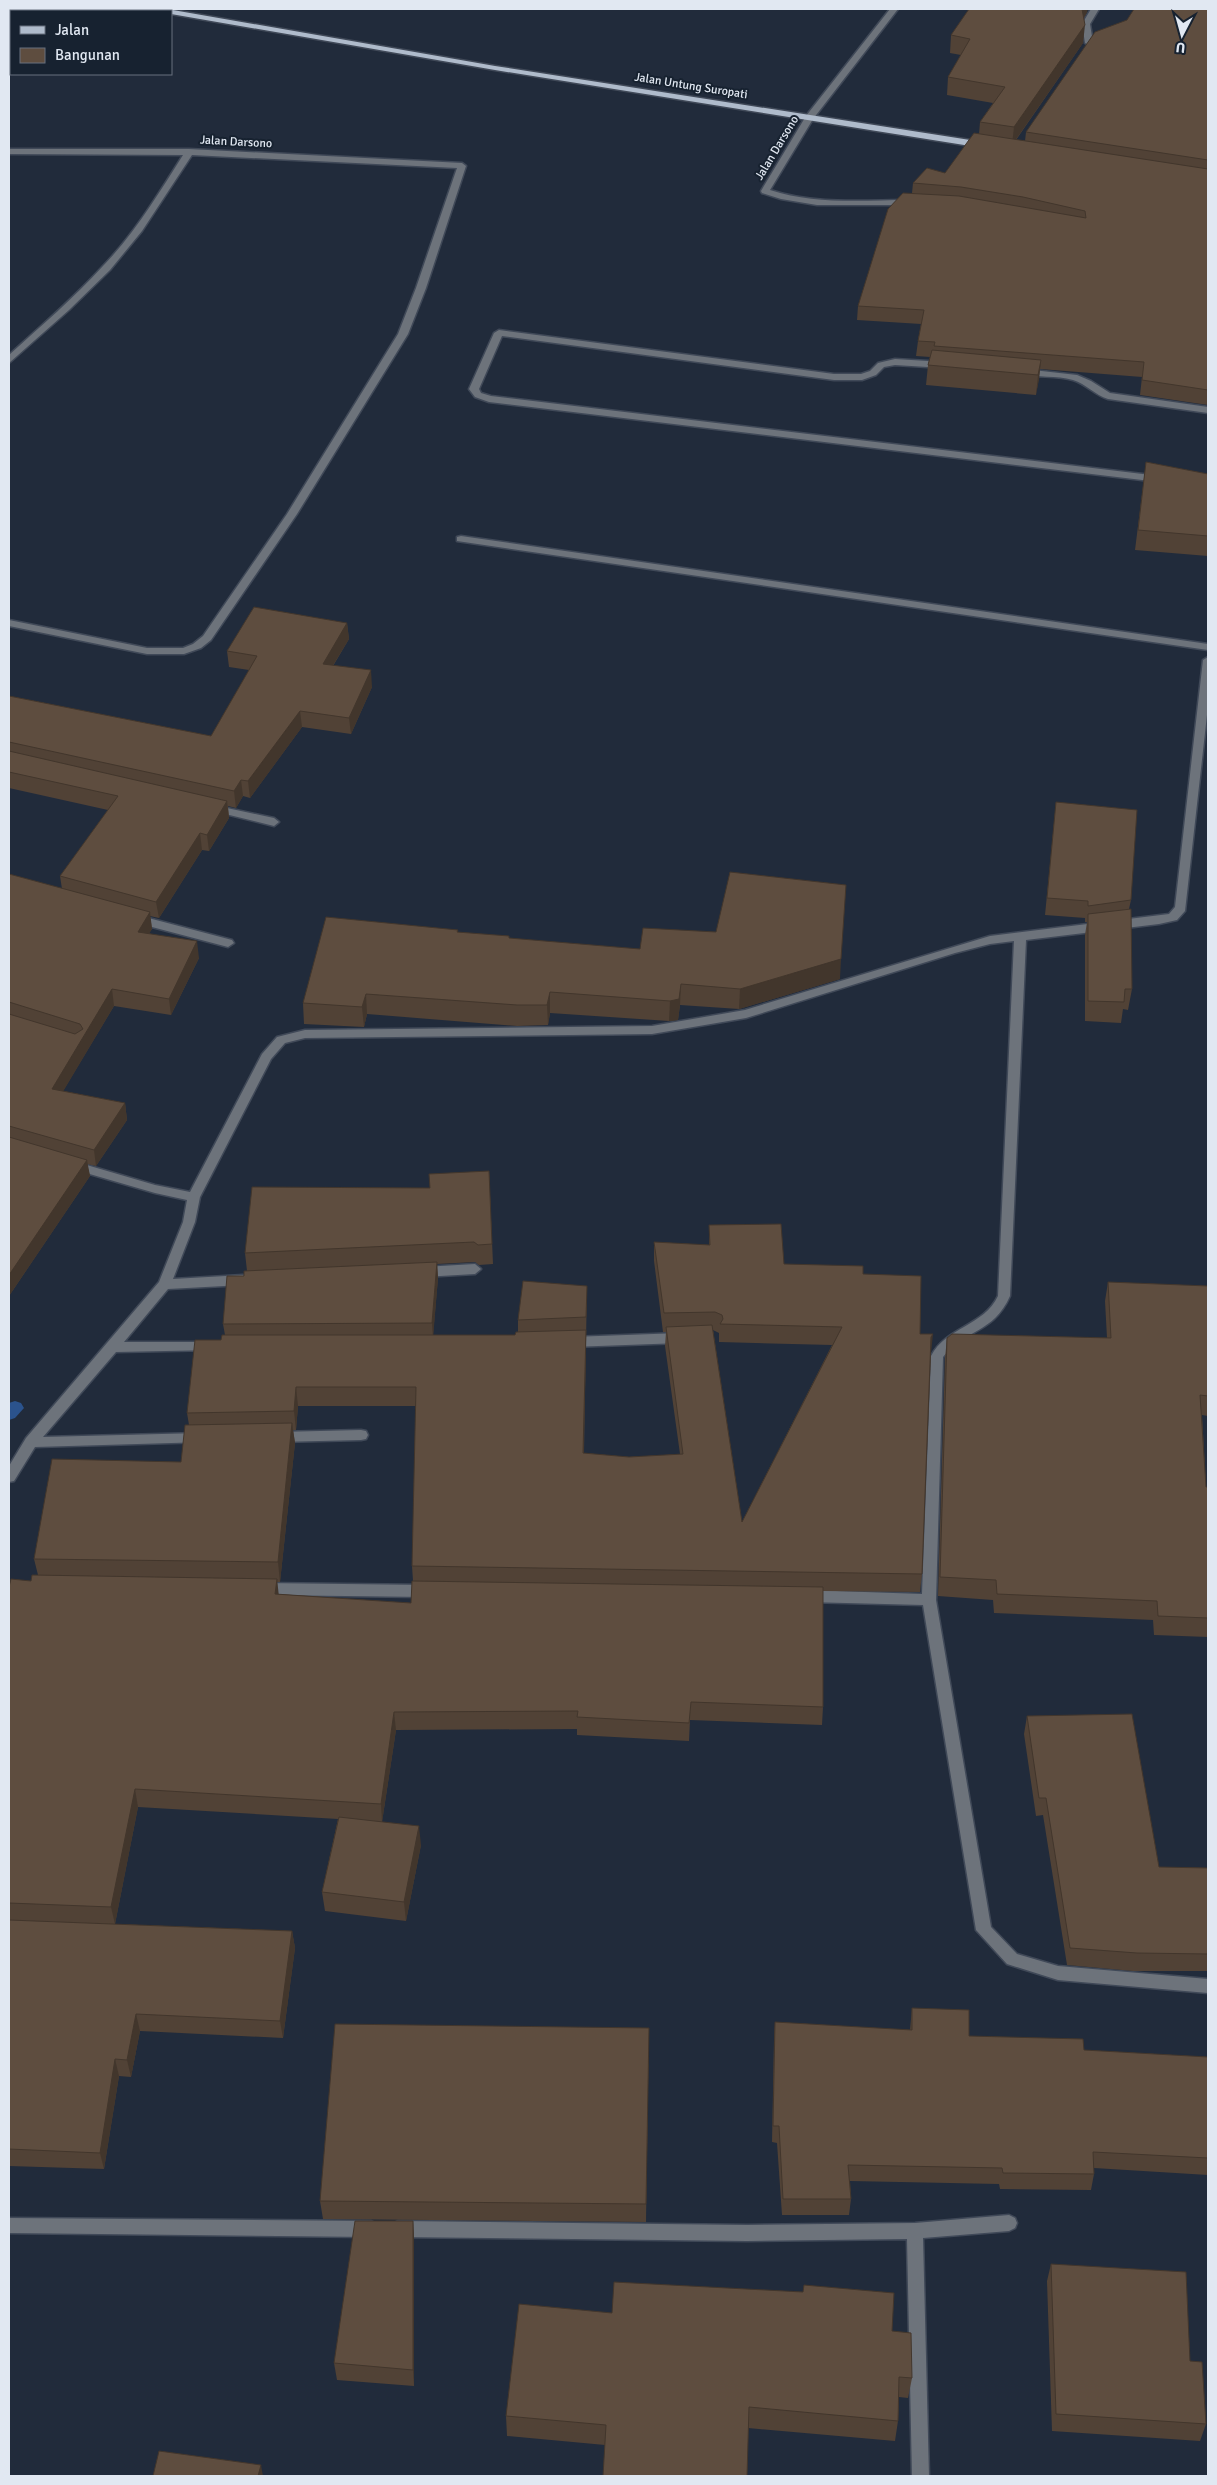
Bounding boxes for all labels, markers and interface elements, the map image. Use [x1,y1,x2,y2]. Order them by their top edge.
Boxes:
legend [10,10,172,75]
north arrow [1157,10,1207,60]
text: Jalan [55,21,89,39]
text: U [1175,38,1186,56]
text: Bangunan [55,46,120,64]
street label: Jalan Untung Suropati [633,70,749,102]
street label: Jalan Darsono [752,113,802,183]
street label: Jalan Darsono [199,133,273,151]

